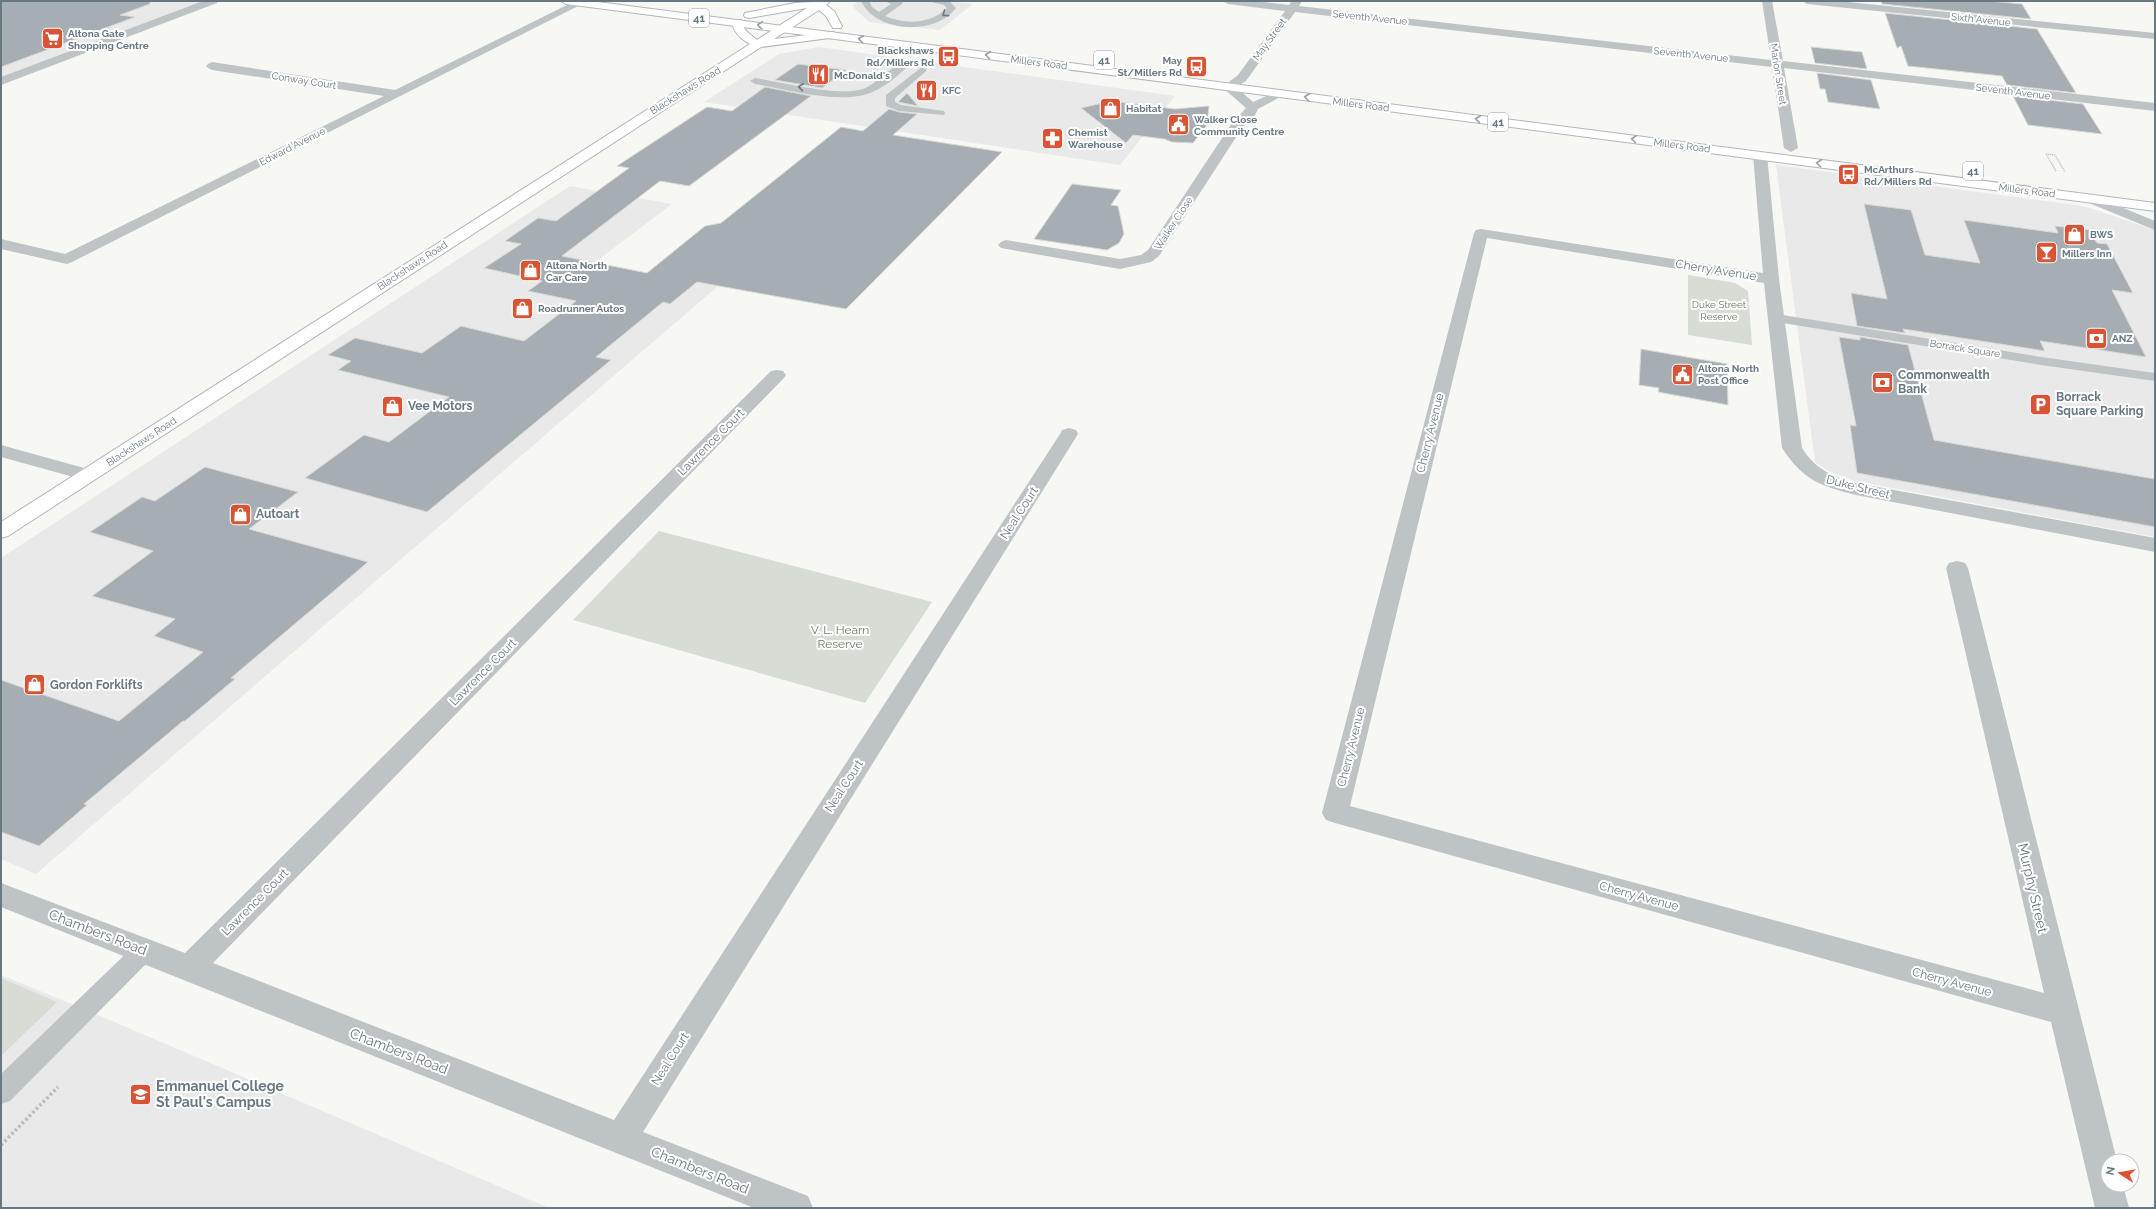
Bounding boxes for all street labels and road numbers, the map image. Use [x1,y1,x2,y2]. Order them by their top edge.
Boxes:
street label: Seventh Avenue [1332,8,1408,27]
road number: 41 [689,9,709,27]
street label: Sixth Avenue [1951,11,2011,28]
street label: May Street [1250,16,1289,63]
street label: Marion Street [1768,43,1789,106]
street label: Seventh Avenue [1653,45,1729,64]
road number: 41 [1094,51,1114,69]
street label: Millers Road [1010,54,1068,71]
street label: Blackshaws Road [648,64,722,117]
street label: Conway Court [271,70,338,91]
street label: Seventh Avenue [1975,81,2051,102]
street label: Millers Road [1332,96,1390,113]
road number: 41 [1488,113,1508,131]
street label: Edward Avenue [257,125,327,168]
street label: Millers Road [1653,137,1711,154]
road number: 41 [1963,162,1983,180]
street label: Millers Road [1998,182,2056,199]
street label: Walker Close [1152,195,1195,252]
street label: Blackshaws Road [375,239,449,292]
street label: Cherry Avenue [1675,257,1757,283]
street label: Borrack Square [1929,337,2001,360]
street label: Cherry Avenue [1413,392,1447,474]
street label: Lawrence Court [675,406,747,478]
street label: Blackshaws Road [104,415,178,468]
street label: Duke Street [1825,472,1891,502]
street label: Neal Court [997,484,1041,542]
street label: Lawrence Court [447,636,519,708]
street label: Cherry Avenue [1334,706,1368,788]
street label: Neal Court [822,757,866,815]
street label: Murphy Street [2015,842,2051,935]
street label: Lawrence Court [219,866,291,938]
street label: Cherry Avenue [1598,879,1680,913]
street label: Chambers Road [47,906,149,958]
street label: Cherry Avenue [1911,965,1993,999]
street label: Chambers Road [348,1025,450,1077]
street label: Neal Court [648,1030,692,1088]
street label: Chambers Road [649,1143,751,1197]

